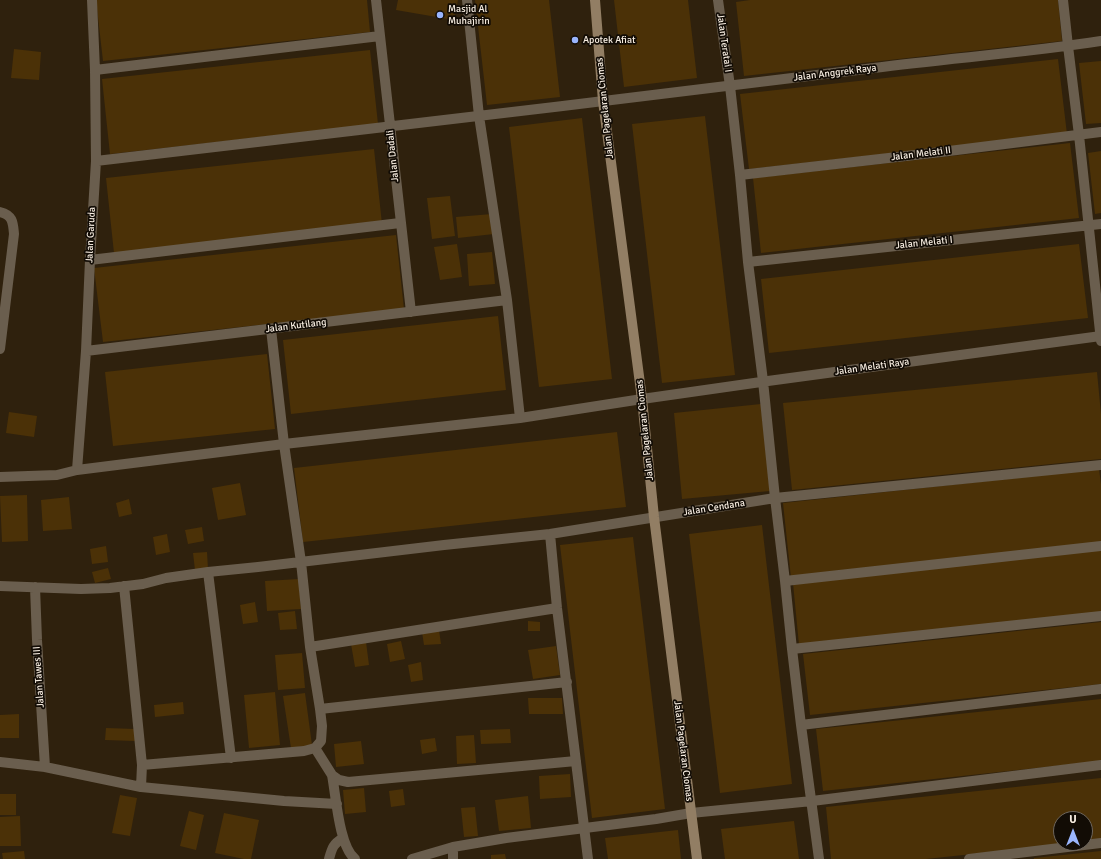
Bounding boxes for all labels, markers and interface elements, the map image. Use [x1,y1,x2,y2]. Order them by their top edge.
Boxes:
place label: Masjid Al Muhajirin [448,3,490,26]
marker: Masjid Al Muhajirin [435,10,445,20]
street label: Jalan Teratai I [714,13,734,73]
place label: Apotek Afiat [583,34,635,46]
marker: Apotek Afiat [570,35,580,45]
street label: Jalan Pagelaran Ciomas [594,57,616,159]
street label: Jalan Anggrek Raya [793,62,877,84]
street label: Jalan Dadali [384,129,402,183]
street label: Jalan Melati II [890,144,952,164]
street label: Jalan Garuda [84,207,98,263]
street label: Jalan Melati I [895,234,953,252]
street label: Jalan Kutilang [265,316,327,336]
street label: Jalan Melati Raya [834,356,910,378]
street label: Jalan Pagelaran Ciomas [634,379,656,481]
street label: Jalan Cendana [682,497,746,519]
street label: Jalan Tawes III [31,646,47,708]
street label: Jalan Pagelaran Ciomas [671,700,695,802]
north arrow [1053,811,1093,851]
text: U [1069,813,1077,826]

